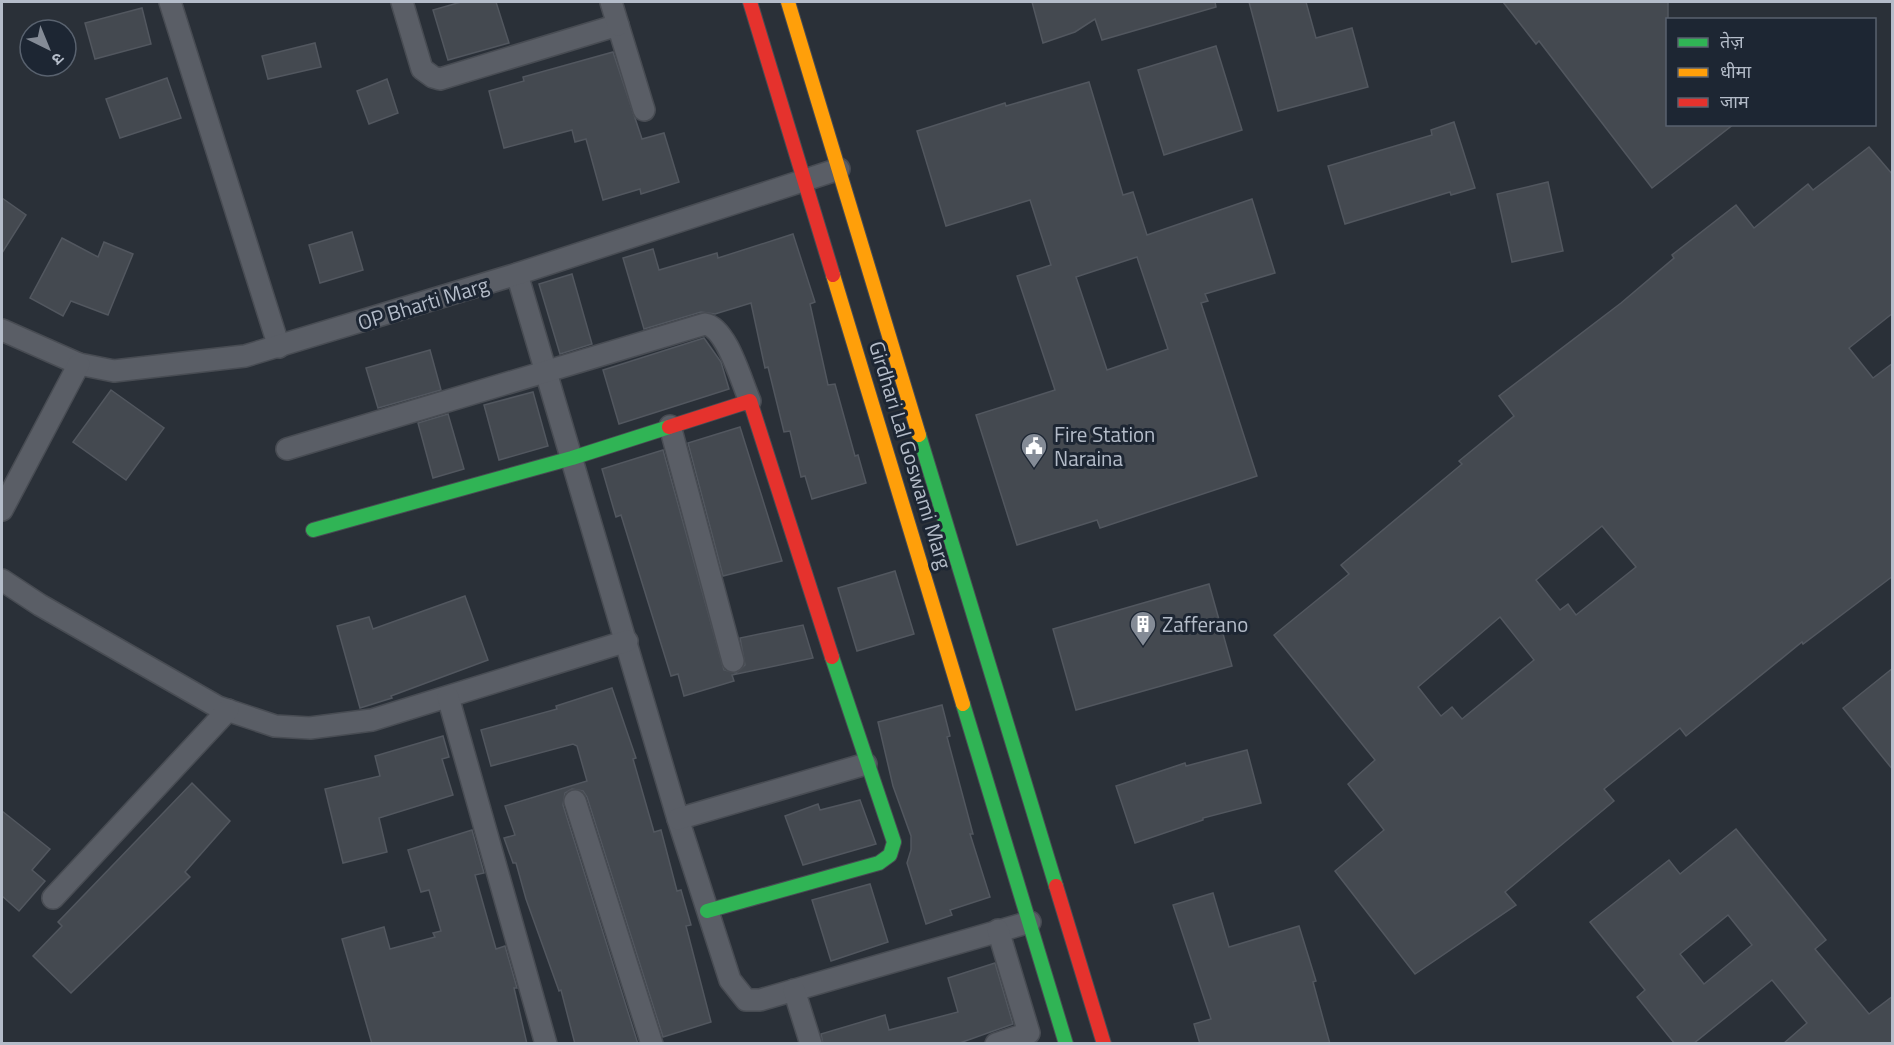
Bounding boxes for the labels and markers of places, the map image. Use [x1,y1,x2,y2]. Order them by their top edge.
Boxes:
place label: Fire Station Naraina [1054,418,1155,474]
public building icon: Fire Station Naraina [1019,431,1049,469]
place label: Zafferano [1162,608,1248,640]
building icon: Zafferano [1128,609,1158,647]

